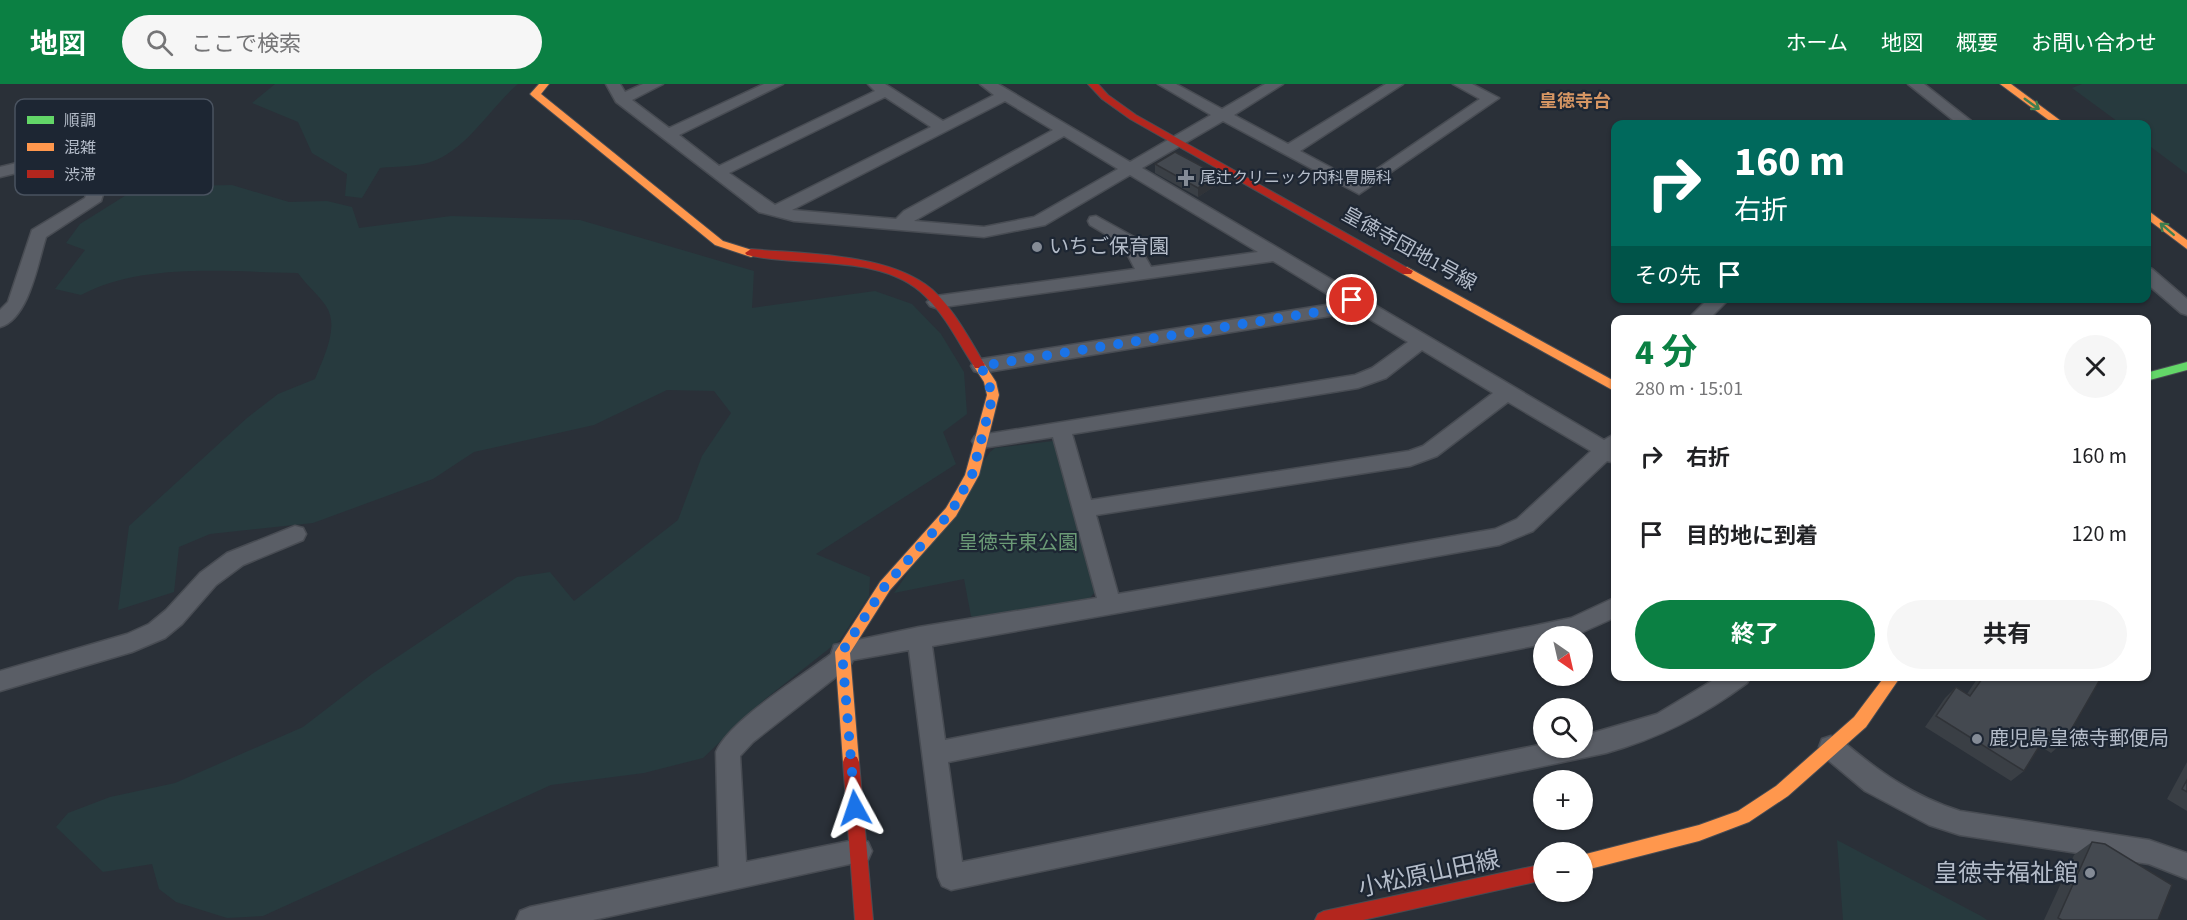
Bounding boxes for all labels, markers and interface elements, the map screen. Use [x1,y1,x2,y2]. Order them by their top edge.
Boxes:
search box [122,15,542,69]
text: 地図 [30,24,86,64]
icon: search [143,26,176,59]
text: ここで検索 [191,28,301,60]
text: ホーム [1786,28,1848,58]
text: 地図 [1881,28,1923,58]
text: 概要 [1956,28,1998,58]
text: お問い合わせ [2031,28,2157,58]
district label: 皇徳寺台 [1539,89,1611,114]
one-way arrow [2024,98,2040,110]
legend [15,99,213,195]
text: 順調 [64,110,96,132]
text: 160 m [1734,132,1845,192]
text: 混雑 [64,137,96,159]
icon: right [1635,144,1713,222]
text: 渋滞 [64,164,96,186]
place label: 尾辻クリニック内科胃腸科 [1200,167,1392,189]
marker: 尾辻クリニック内科胃腸科 [1177,169,1195,187]
text: 右折 [1734,191,1788,230]
street label: 皇徳寺団地1号線 [1337,200,1481,298]
one-way arrow [2160,222,2175,236]
place label: いちご保育園 [1049,233,1169,261]
marker: いちご保育園 [1030,240,1044,254]
icon: arrive [1713,258,1746,291]
text: その先 [1635,260,1701,292]
pin [1326,274,1377,325]
icon: arrive [1335,283,1368,316]
text: 4 分 [1635,327,1697,378]
button: close [2064,335,2127,398]
text: 280 m · 15:01 [1635,375,1743,403]
icon: right [1635,440,1668,473]
text: 160 m [2072,440,2127,472]
text: 右折 [1686,442,1730,474]
icon: arrive [1635,518,1668,551]
text: 120 m [2072,518,2127,550]
text: 目的地に到着 [1686,520,1818,552]
park label: 皇徳寺東公園 [958,529,1078,557]
button: 終了 [1635,600,1875,669]
button: 共有 [1887,600,2127,669]
north arrow [1533,626,1593,686]
map controls [1533,626,1593,902]
button: search [1533,698,1593,758]
place label: 鹿児島皇徳寺郵便局 [1989,725,2169,753]
marker: 鹿児島皇徳寺郵便局 [1970,732,1984,746]
button: + [1533,770,1593,830]
position arrow [823,776,887,840]
street label: 小松原山田線 [1355,842,1503,906]
button: − [1533,842,1593,902]
place label: 皇徳寺福祉館 [1934,856,2078,891]
marker: 皇徳寺福祉館 [2083,866,2097,880]

